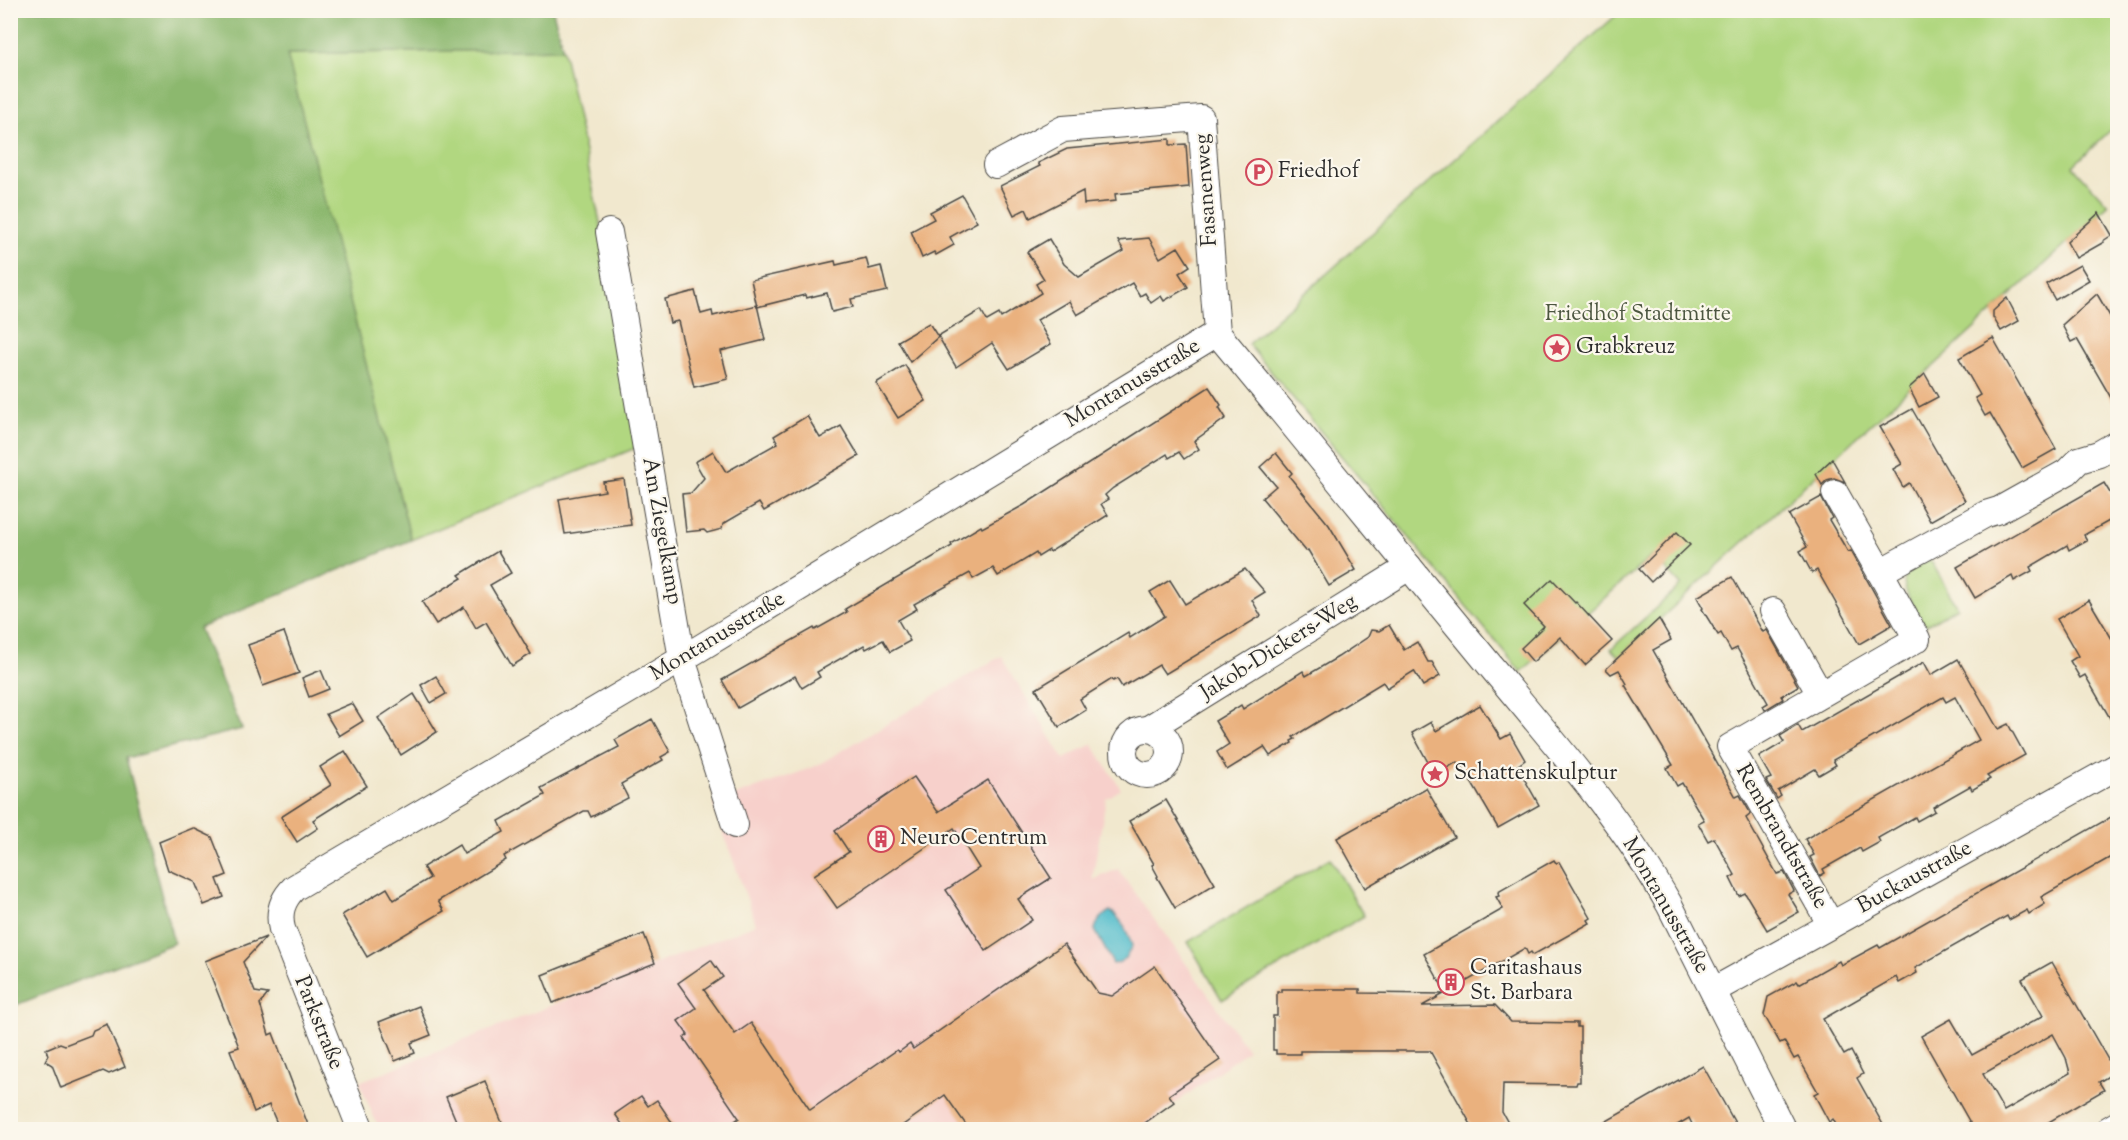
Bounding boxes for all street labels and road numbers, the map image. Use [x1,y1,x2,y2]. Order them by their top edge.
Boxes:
street label: Fasanenweg [1187,132,1227,247]
street label: Montanusstraße [1059,331,1207,437]
street label: Am Ziegelkamp [632,455,690,607]
street label: Montanusstraße [644,584,792,690]
street label: Jakob-Dickers-Weg [1193,587,1364,710]
street label: Rembrandtstraße [1726,759,1836,915]
street label: Montanusstraße [1613,832,1717,980]
street label: Buckaustraße [1852,833,1978,923]
street label: Parkstraße [285,971,351,1075]

